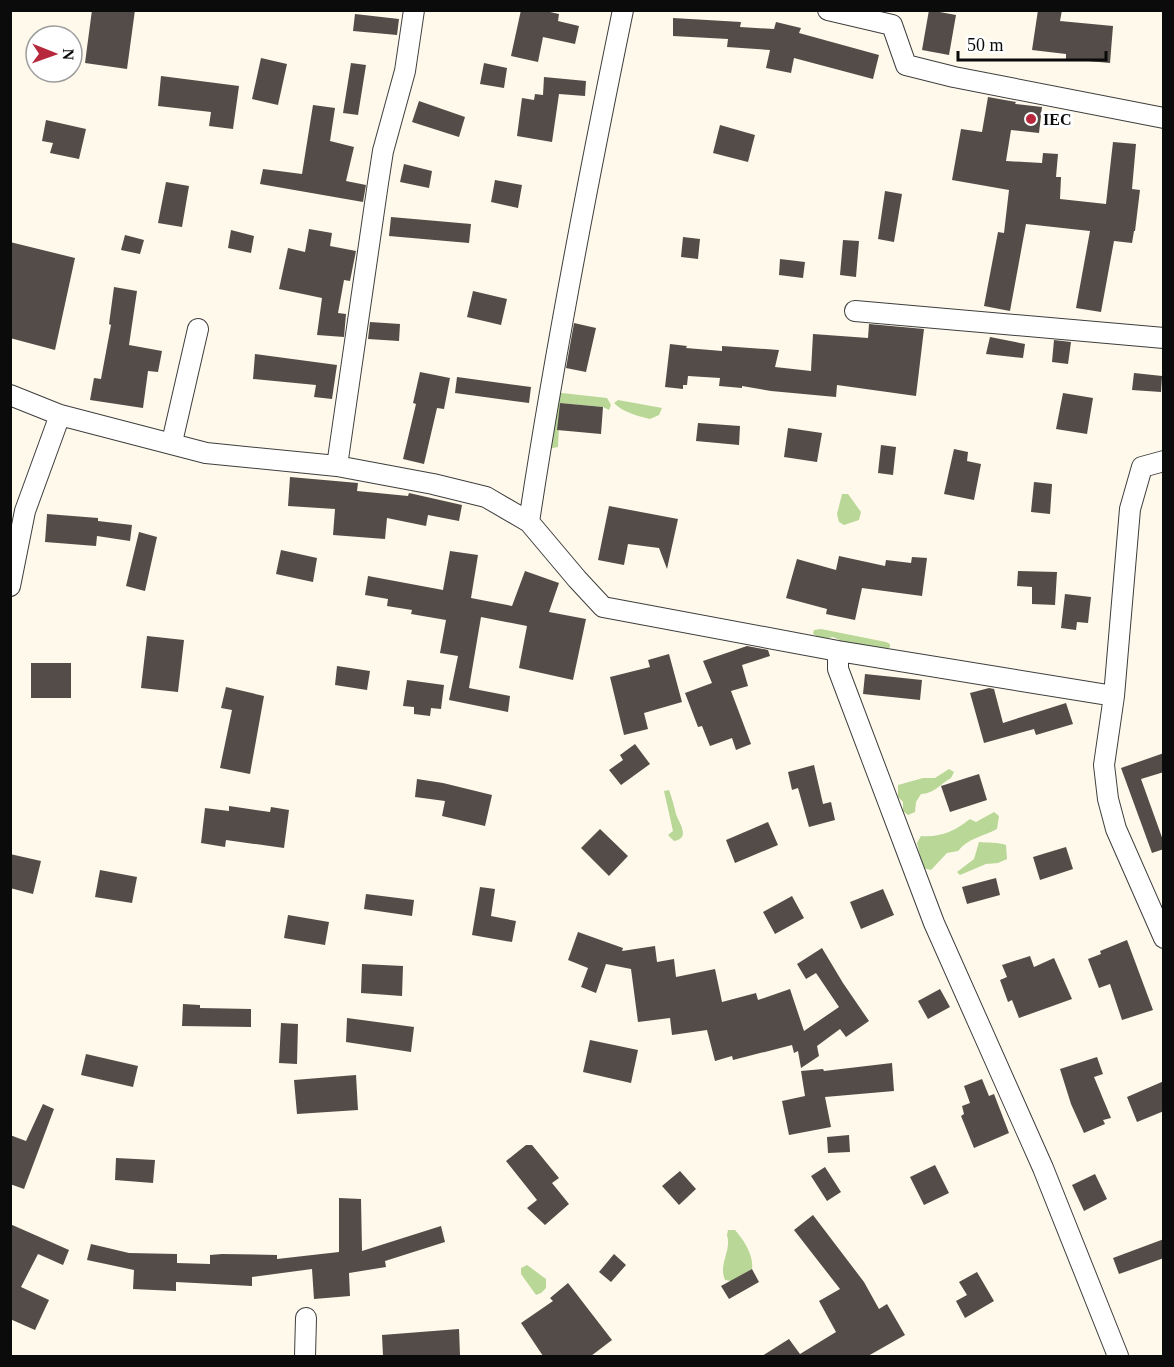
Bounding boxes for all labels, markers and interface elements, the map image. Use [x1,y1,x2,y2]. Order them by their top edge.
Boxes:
north arrow [24,24,84,84]
scale bar [958,24,1106,62]
text: 50 m [967,35,1004,55]
text: N [60,48,77,61]
place label: IEC [1043,111,1071,128]
marker: IEC [1024,112,1038,126]

